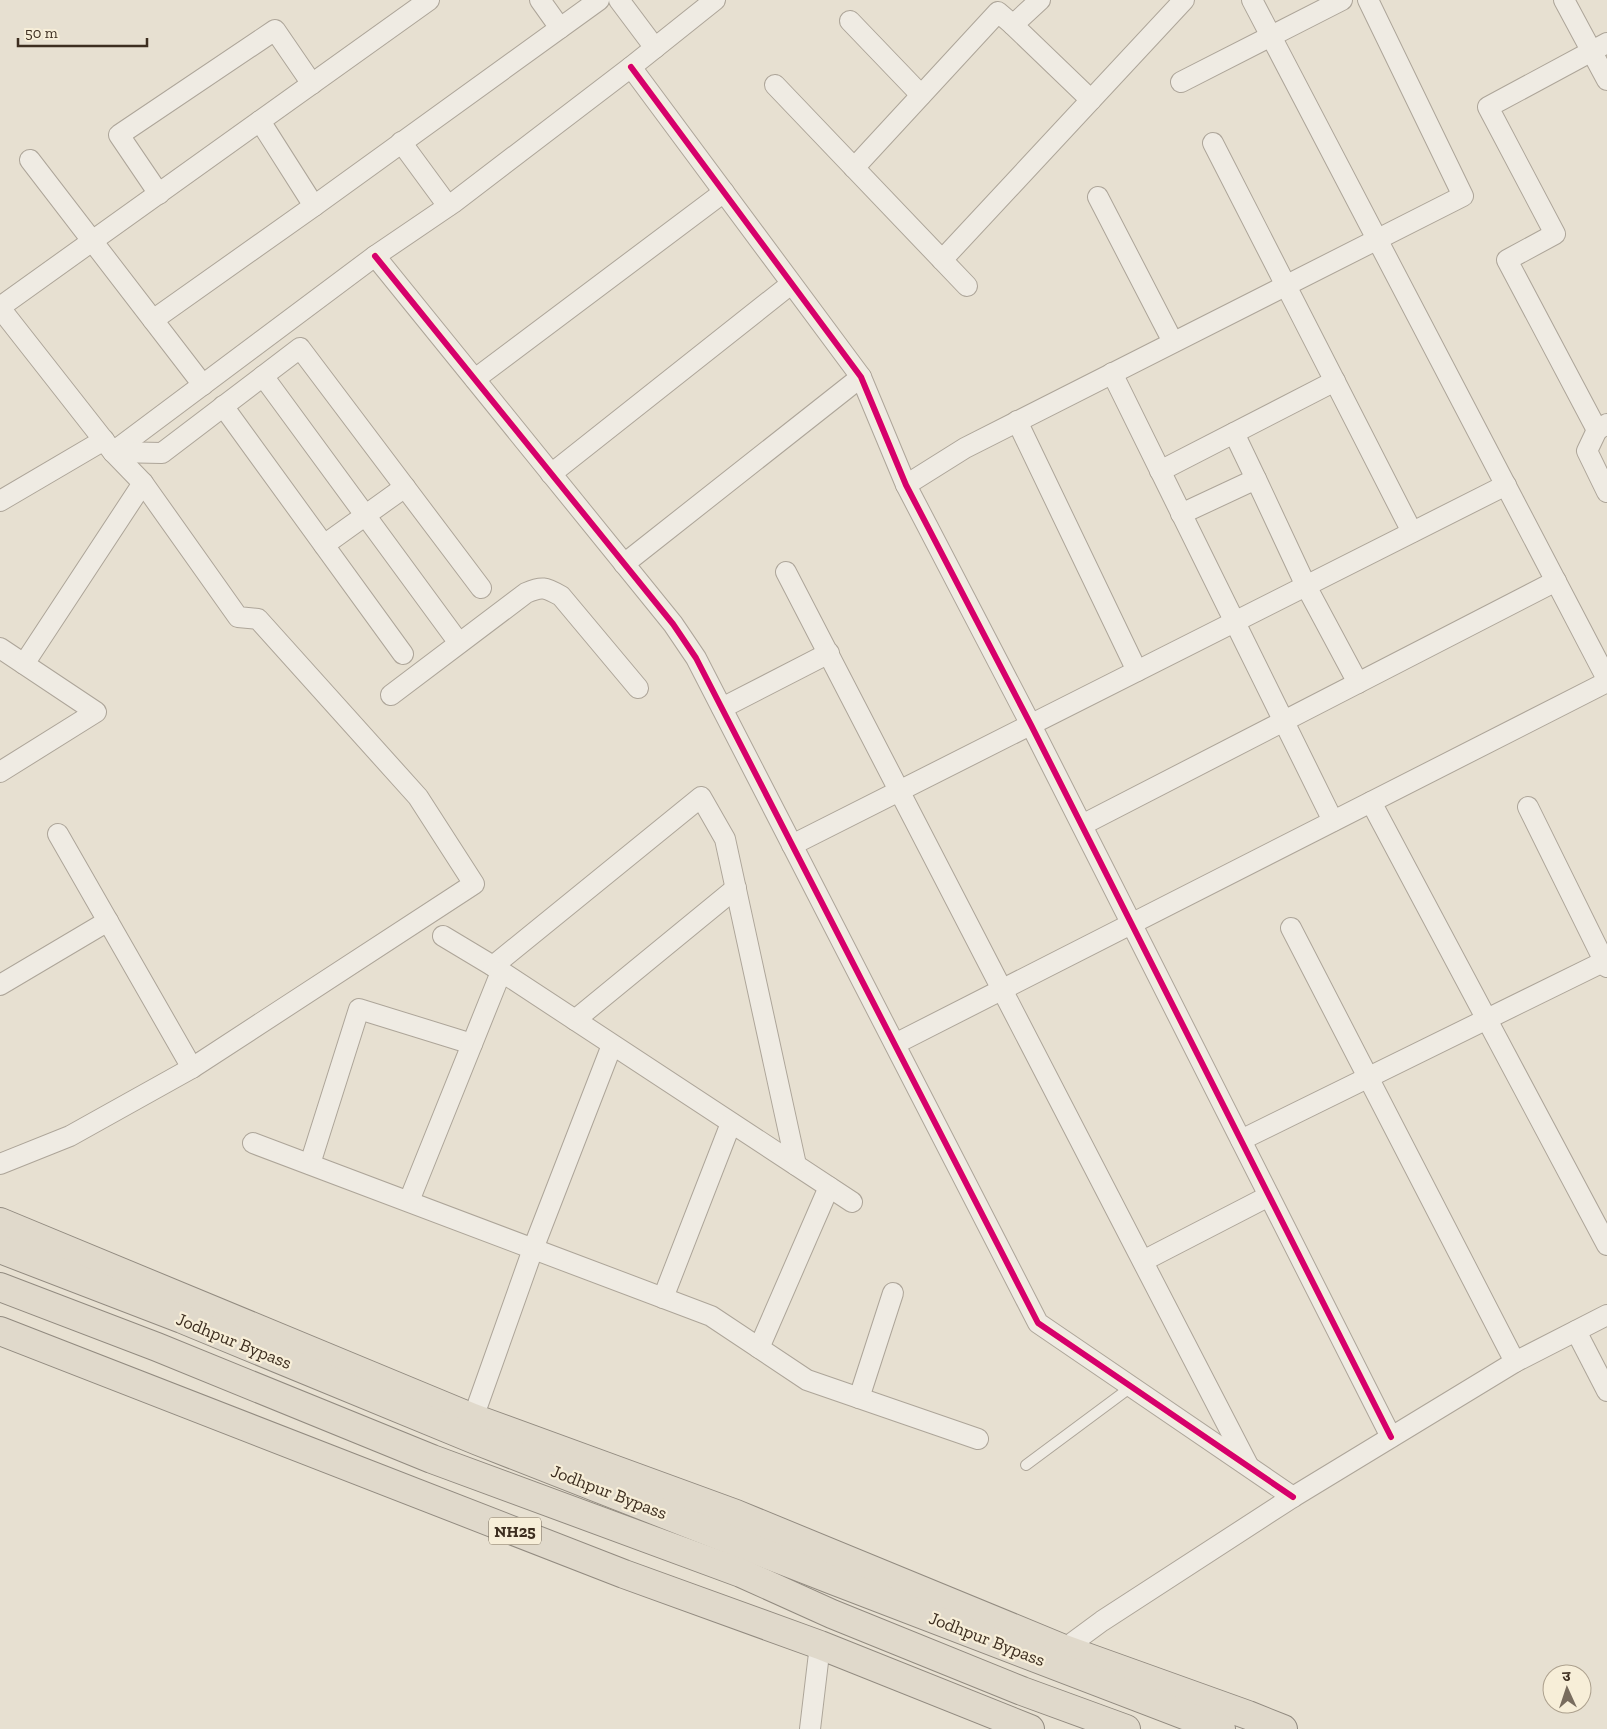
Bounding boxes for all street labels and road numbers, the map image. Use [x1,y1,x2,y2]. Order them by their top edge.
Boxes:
street label: Jodhpur Bypass [173,1308,295,1374]
street label: Jodhpur Bypass [548,1460,670,1524]
road number: NH25 [489,1518,541,1544]
street label: Jodhpur Bypass [926,1607,1048,1671]

